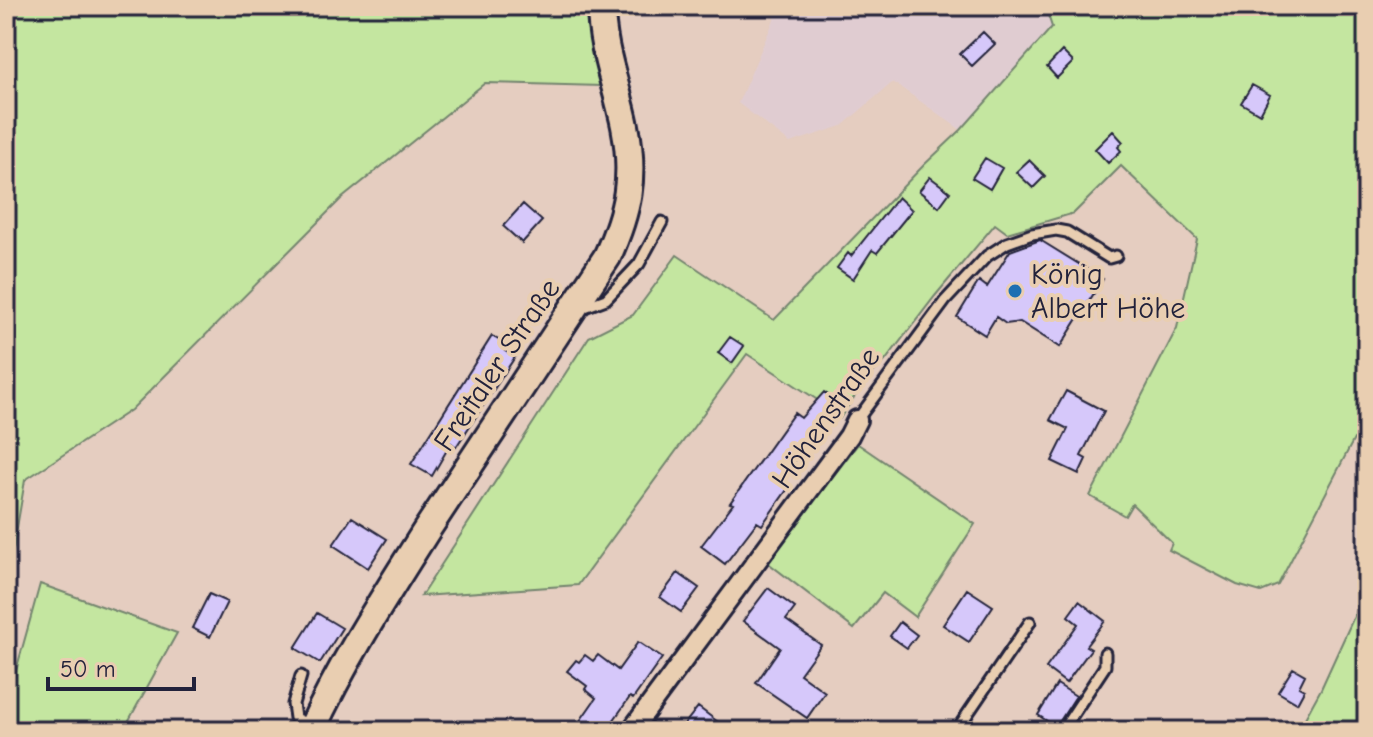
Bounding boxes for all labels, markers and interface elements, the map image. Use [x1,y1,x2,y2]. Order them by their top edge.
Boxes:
place label: König Albert Höhe [1031,257,1185,326]
street label: Freitaler Straße [427,272,567,458]
marker: König Albert Höhe [1006,282,1024,300]
street label: Höhenstraße [765,341,887,495]
scale bar [48,641,194,691]
text: 50 m [60,655,116,683]

